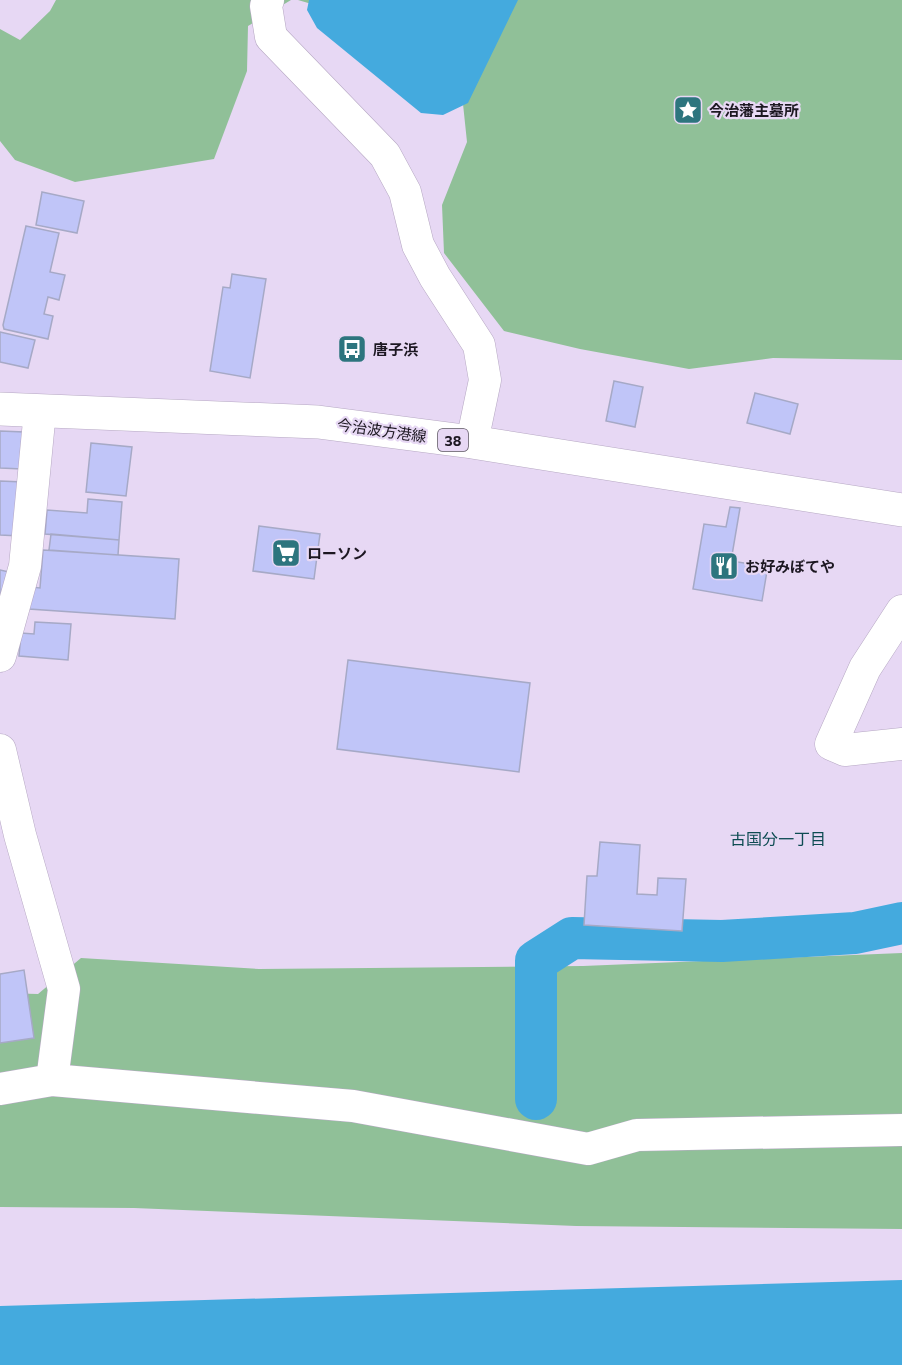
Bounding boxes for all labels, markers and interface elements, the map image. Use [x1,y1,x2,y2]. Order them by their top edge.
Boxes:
place icon: 今治藩主墓所 [672,94,704,126]
place label: 今治藩主墓所 [709,101,799,119]
bus stop icon: 唐子浜 [336,333,368,365]
place label: 唐子浜 [373,340,419,358]
street label: 今治波方港線 [336,415,428,445]
road number: 38 [438,429,468,451]
supermarket icon: ローソン [270,537,302,569]
place label: ローソン [307,544,367,562]
restaurant icon: お好みぼてや [708,550,740,582]
place label: お好みぼてや [745,557,835,575]
district label: 古国分一丁目 [730,829,826,848]

